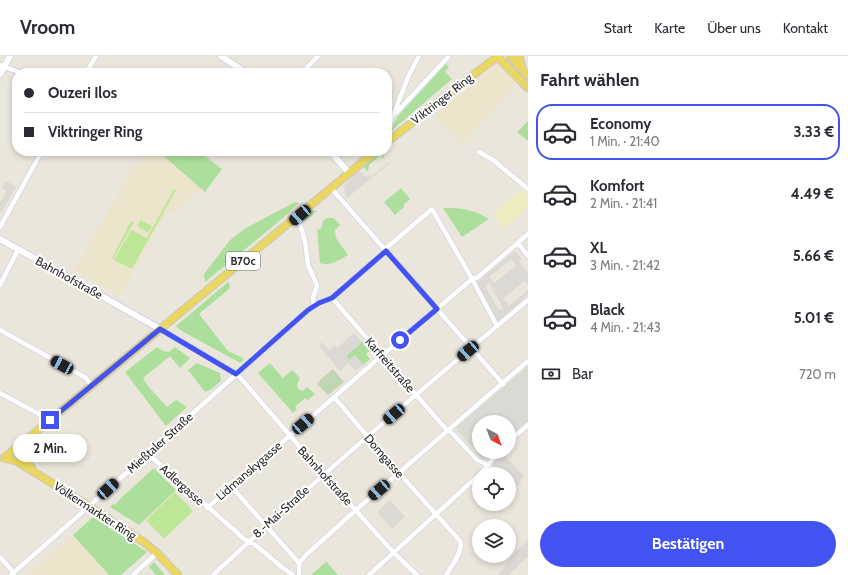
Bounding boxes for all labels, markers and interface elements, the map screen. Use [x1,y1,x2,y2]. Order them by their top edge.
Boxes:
text: Vroom [20,16,75,39]
text: Start [604,19,632,37]
text: Karte [654,19,685,37]
text: Über uns [707,19,761,37]
text: Kontakt [783,19,828,37]
street label: Viktringer Ring [408,69,476,127]
text: Fahrt wählen [540,69,640,91]
text: Ouzeri Ilos [48,84,117,102]
icon: car [542,114,578,150]
text: Economy [590,115,651,133]
text: Viktringer Ring [48,123,142,141]
text: 3.33 € [793,123,834,141]
text: 1 Min. · 21:40 [590,133,660,149]
icon: car [542,176,578,212]
text: Komfort [590,177,644,195]
text: 4.49 € [791,185,834,203]
text: 2 Min. · 21:41 [590,195,657,211]
car [287,203,313,227]
icon: car [542,238,578,274]
text: XL [590,239,607,257]
text: 5.66 € [793,247,834,265]
road number: B70c [226,252,260,270]
street label: Bahnhofstraße [33,253,106,302]
text: 3 Min. · 21:42 [590,257,660,273]
icon: car [542,300,578,336]
text: Black [590,301,625,319]
text: 5.01 € [794,309,834,327]
text: 4 Min. · 21:43 [590,319,661,335]
route start [391,331,409,349]
street label: Karfreitstraße [362,334,418,395]
car [455,339,481,363]
car [49,354,75,376]
icon: cash [540,363,562,385]
text: Bar [572,365,593,383]
text: 720 m [799,366,836,382]
car [381,402,407,426]
street label: Mießtaler Straße [124,409,196,476]
route end [41,411,59,429]
car [290,412,316,436]
north arrow [472,415,516,459]
map controls [472,415,516,563]
street label: Domgasse [361,431,408,481]
callout: 2 Min. [13,434,87,462]
street label: Lidmanskygasse [213,438,285,503]
text: 2 Min. [33,440,67,456]
street label: Bahnhofstraße [295,443,356,508]
street label: Adlergasse [157,461,208,508]
button: locate [472,467,516,511]
car [95,477,121,501]
street label: Völkermarkter Ring [51,478,140,543]
car [366,478,392,502]
street label: 8.-Mai-Straße [249,482,312,541]
button: layers [472,519,516,563]
button: Bestätigen [540,521,836,567]

